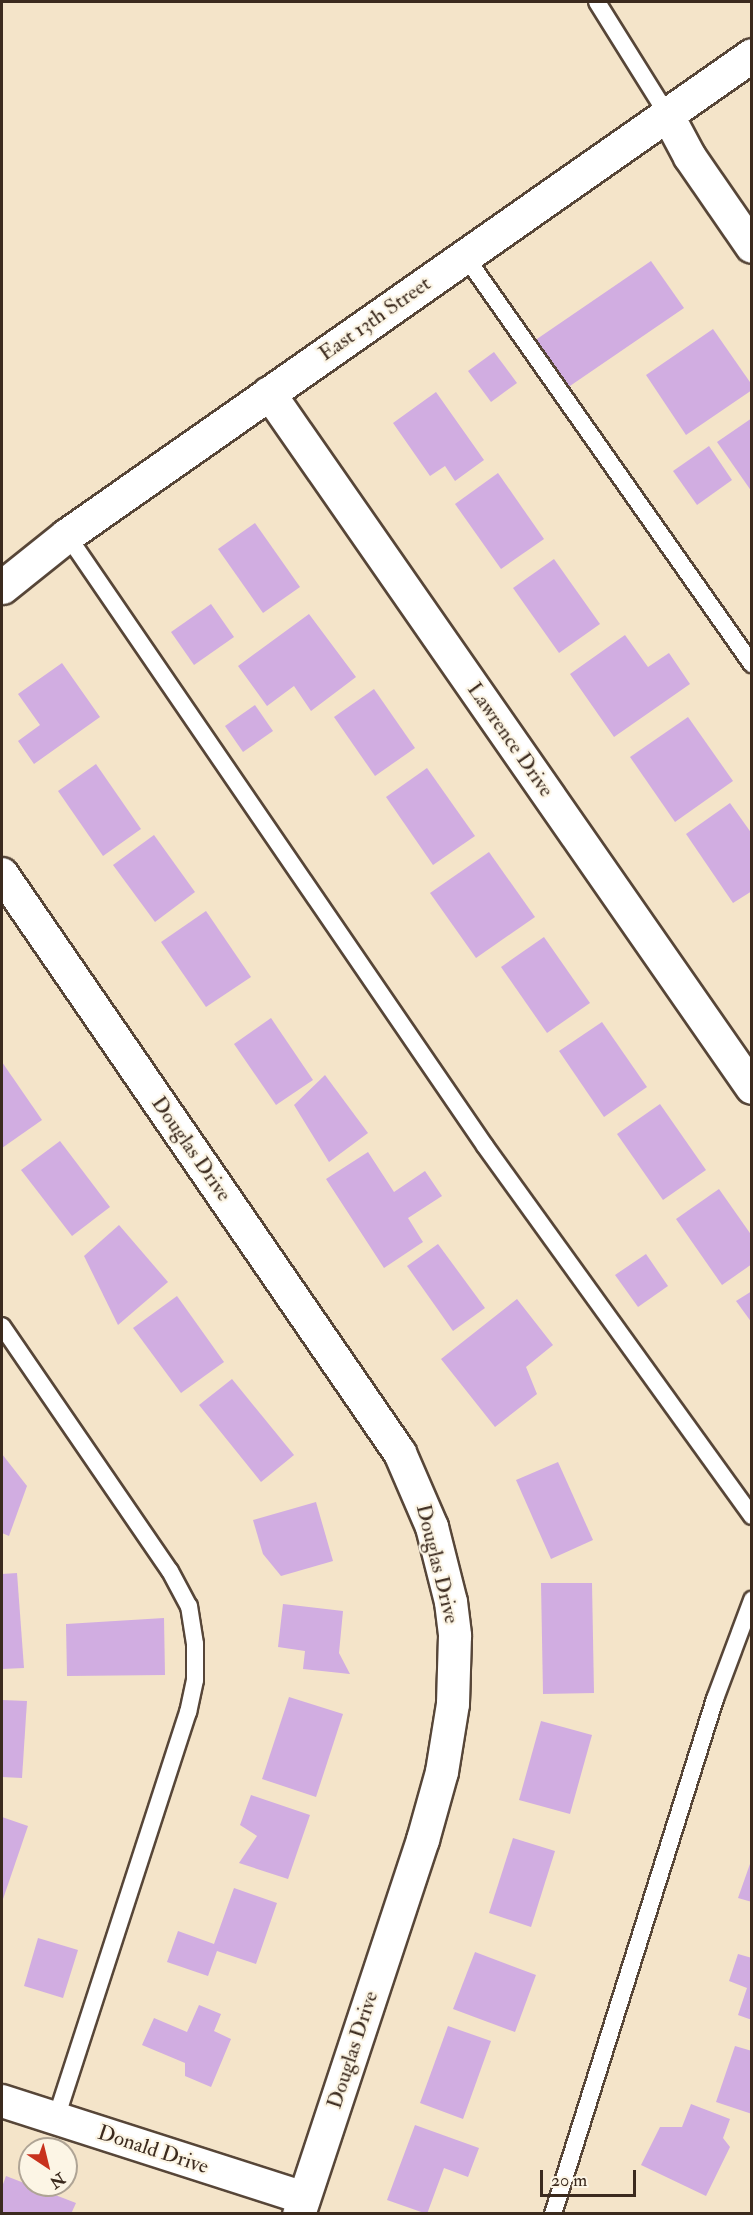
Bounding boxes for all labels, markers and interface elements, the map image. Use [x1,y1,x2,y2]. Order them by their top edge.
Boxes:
street label: East 13th Street [314,271,436,367]
street label: Lawrence Drive [461,678,559,802]
street label: Douglas Drive [146,1092,236,1206]
street label: Douglas Drive [410,1502,464,1626]
street label: Douglas Drive [322,1988,384,2112]
street label: Donald Drive [95,2120,211,2180]
north arrow [18,2137,78,2197]
scale bar [543,2158,639,2196]
text: N [46,2168,69,2192]
text: 20 m [551,2169,587,2192]

